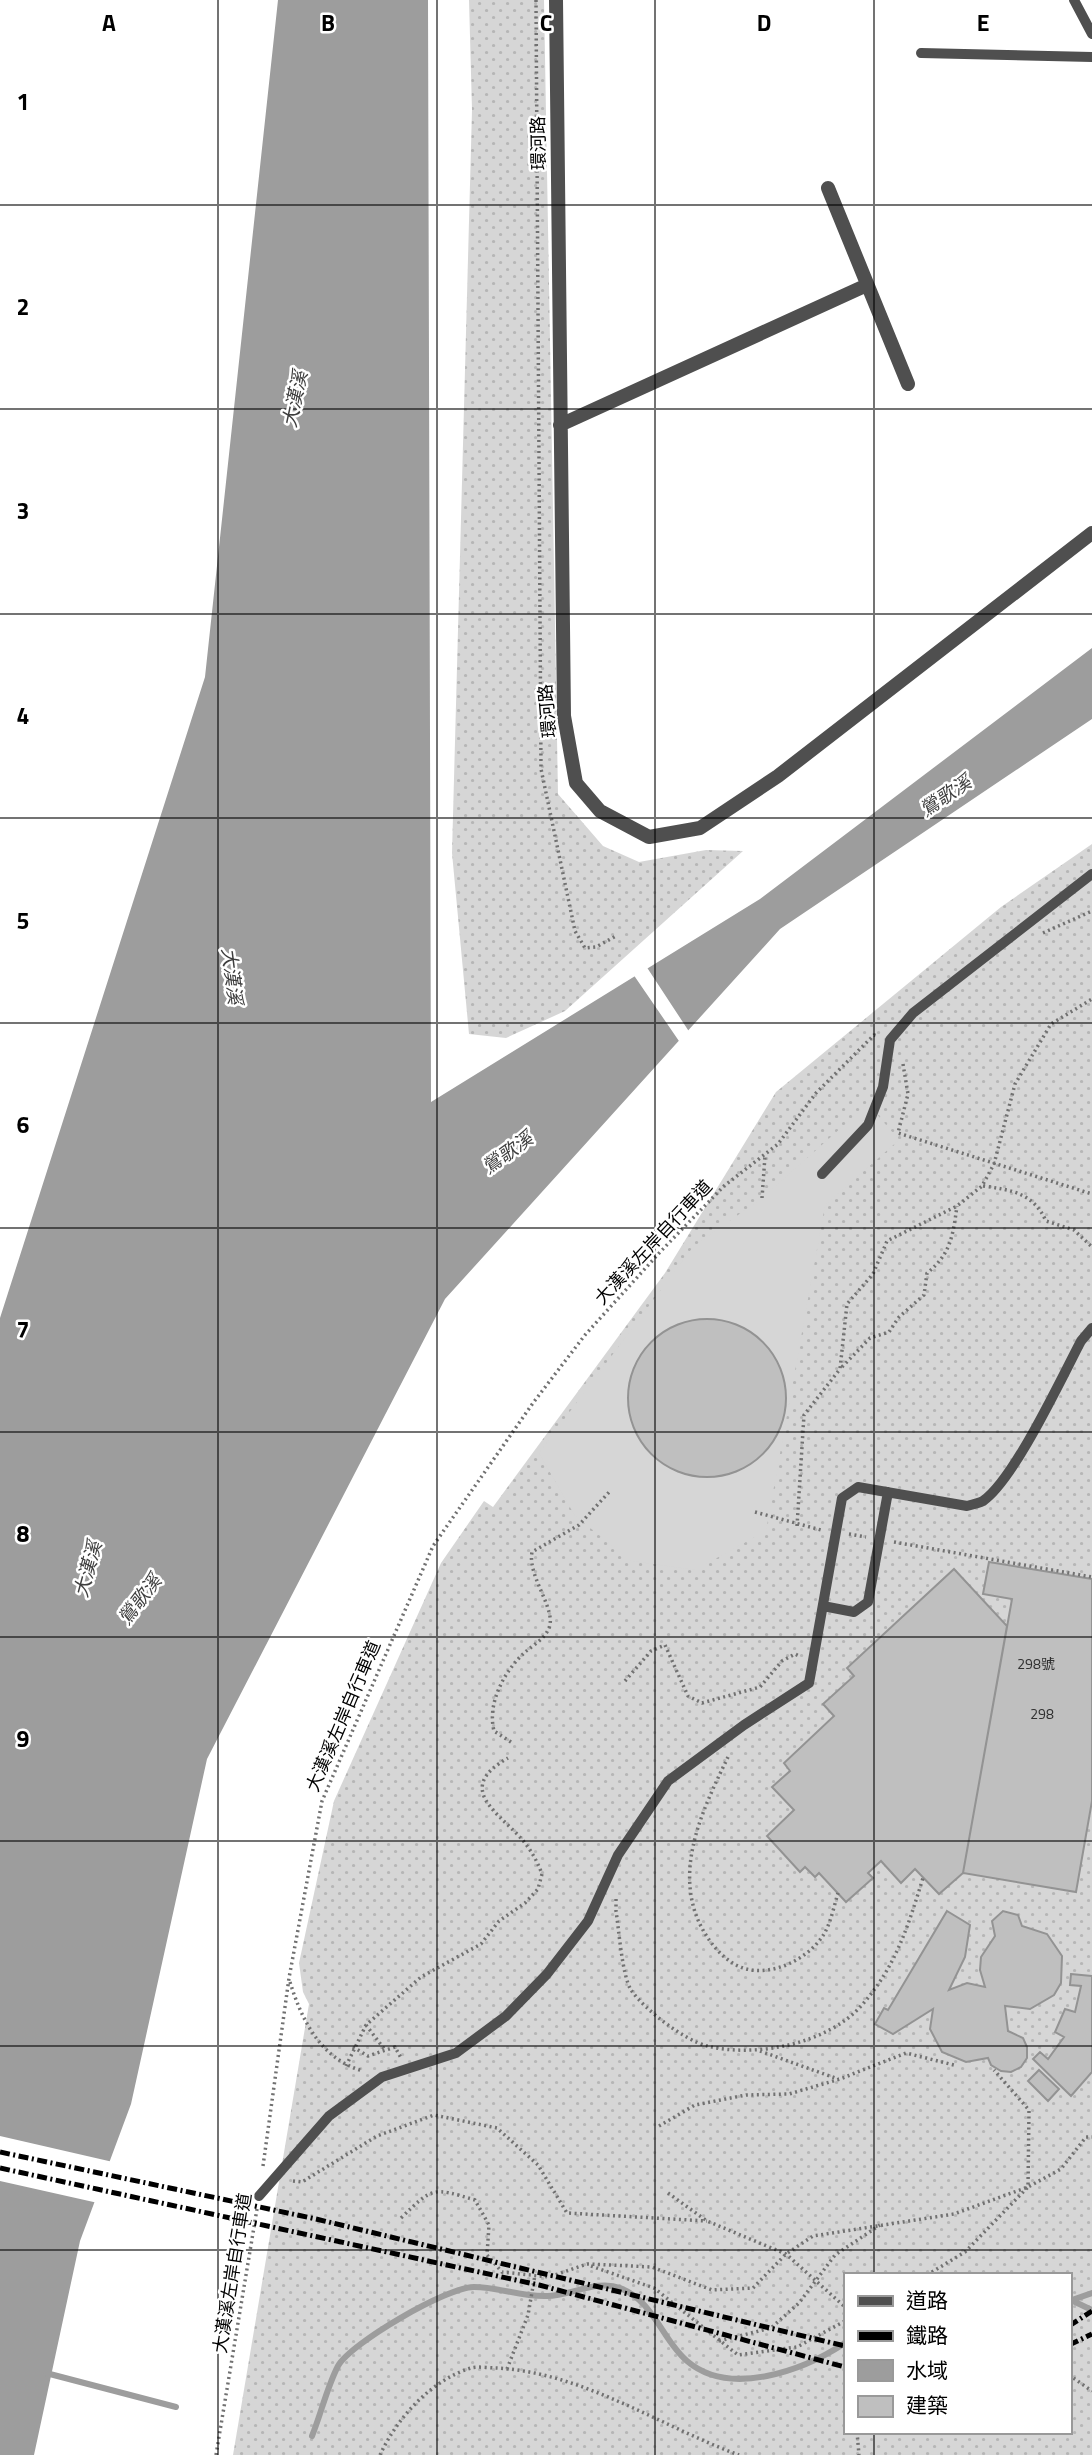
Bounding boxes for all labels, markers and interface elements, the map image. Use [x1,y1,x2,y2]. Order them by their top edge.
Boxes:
text: A [102,5,116,40]
text: B [321,5,335,40]
text: C [540,5,552,40]
text: D [757,5,771,40]
text: E [977,5,989,40]
text: 1 [17,84,29,119]
street label: 環河路 [524,116,552,170]
text: 2 [17,289,29,324]
water label: 大漢溪 [274,365,315,430]
text: 3 [17,493,29,528]
street label: 環河路 [531,683,563,739]
text: 4 [17,698,29,733]
water label: 鶯歌溪 [913,765,979,823]
text: 5 [17,903,29,938]
water label: 大漢溪 [215,946,251,1009]
text: 6 [17,1107,30,1142]
water label: 鶯歌溪 [475,1122,541,1180]
street label: 大漢溪左岸自行車道 [588,1174,718,1310]
text: 7 [17,1312,29,1347]
text: 8 [17,1516,30,1551]
water label: 大漢溪 [66,1535,109,1600]
water label: 鶯歌溪 [110,1565,170,1630]
street label: 大漢溪左岸自行車道 [299,1636,387,1796]
house number: 298號 [1017,1653,1055,1674]
house number: 298 [1030,1703,1054,1724]
text: 9 [17,1721,30,1756]
street label: 大漢溪左岸自行車道 [206,2191,258,2355]
legend [844,2273,1071,2434]
text: 道路 [906,2284,948,2316]
text: 鐵路 [906,2319,948,2351]
text: 水域 [906,2354,948,2386]
text: 建築 [906,2389,948,2421]

